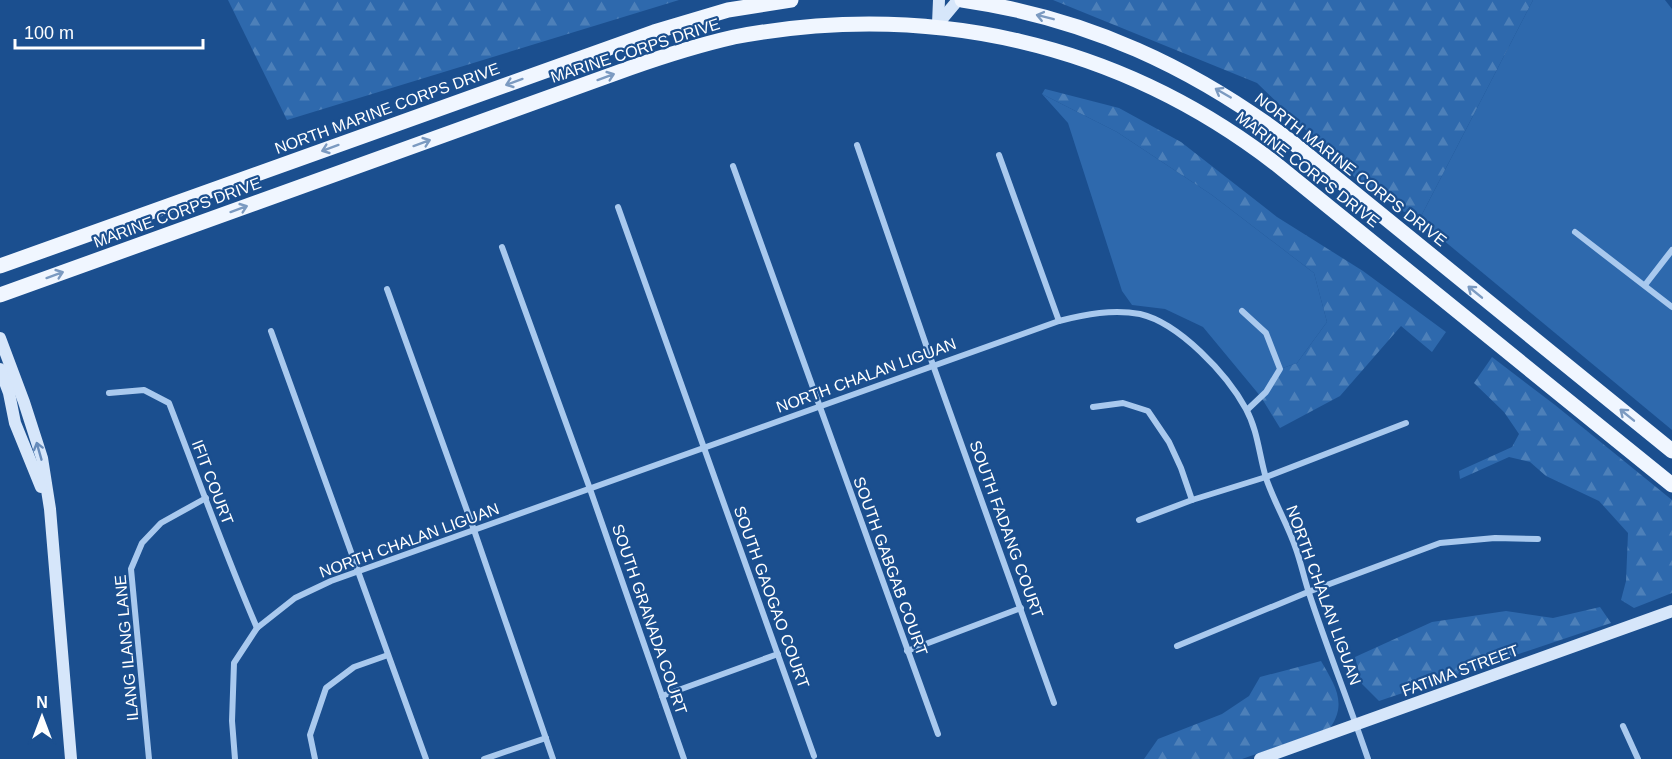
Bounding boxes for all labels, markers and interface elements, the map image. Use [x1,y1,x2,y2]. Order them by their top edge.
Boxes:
one-way arrow [1035,10,1054,22]
scale bar [15,12,202,50]
street label: MARINE CORPS DRIVE [548,15,722,86]
text: 100 m [24,23,74,43]
street label: NORTH MARINE CORPS DRIVE [272,60,502,157]
one-way arrow [596,71,614,82]
one-way arrow [505,77,524,88]
one-way arrow [1215,87,1232,99]
street label: NORTH MARINE CORPS DRIVE [1252,89,1450,249]
street label: MARINE CORPS DRIVE [1233,108,1383,231]
one-way arrow [412,137,431,148]
one-way arrow [321,143,340,154]
street label: MARINE CORPS DRIVE [91,174,263,251]
one-way arrow [229,203,247,214]
one-way arrow [45,269,64,280]
one-way arrow [1467,285,1483,298]
street label: NORTH CHALAN LIGUAN [774,335,958,416]
one-way arrow [1619,408,1635,421]
street label: IFIT COURT [189,438,237,527]
street label: SOUTH FADANG COURT [967,438,1047,620]
one-way arrow [33,442,44,461]
street label: SOUTH GABGAB COURT [850,474,931,658]
street label: NORTH CHALAN LIGUAN [317,500,501,581]
street label: NORTH CHALAN LIGUAN [1283,503,1364,687]
street label: SOUTH GAOGAO COURT [731,504,813,691]
street label: SOUTH GRANADA COURT [609,522,690,717]
street label: ILANG ILANG LANE [112,574,141,722]
street label: FATIMA STREET [1399,641,1521,700]
north arrow [12,687,72,747]
text: N [36,694,48,711]

